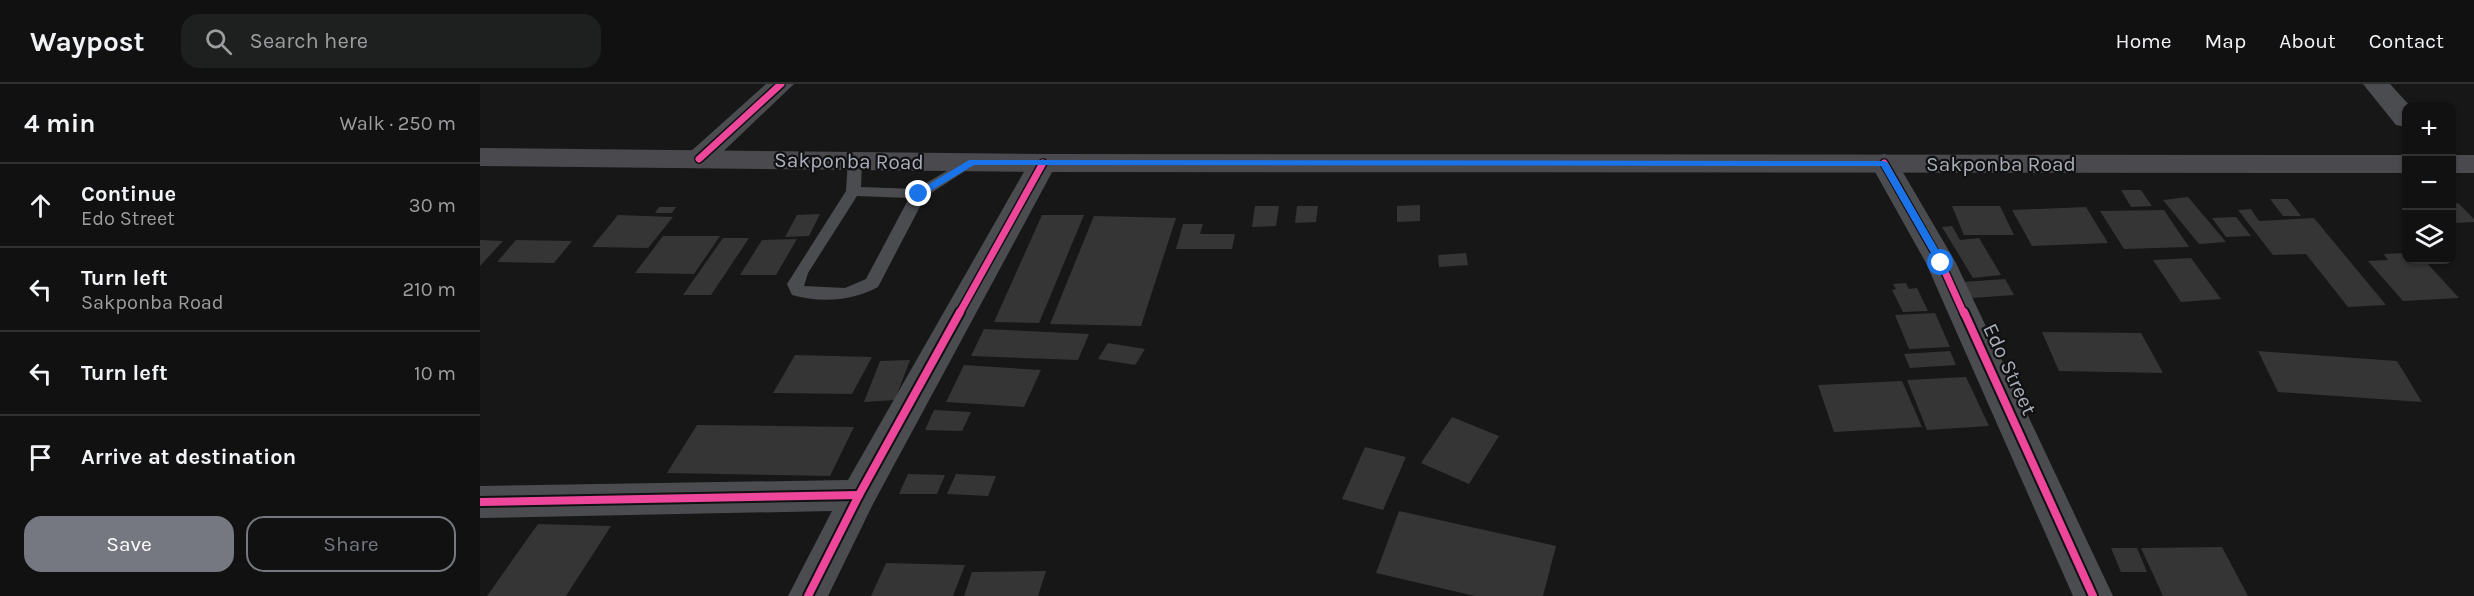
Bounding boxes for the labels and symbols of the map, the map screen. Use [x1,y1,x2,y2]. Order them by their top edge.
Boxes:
street label: Sakponba Road [774,148,924,174]
street label: Sakponba Road [1926,152,2076,176]
route end [905,180,931,206]
route start [1927,249,1953,275]
street label: Edo Street [1978,319,2042,419]

